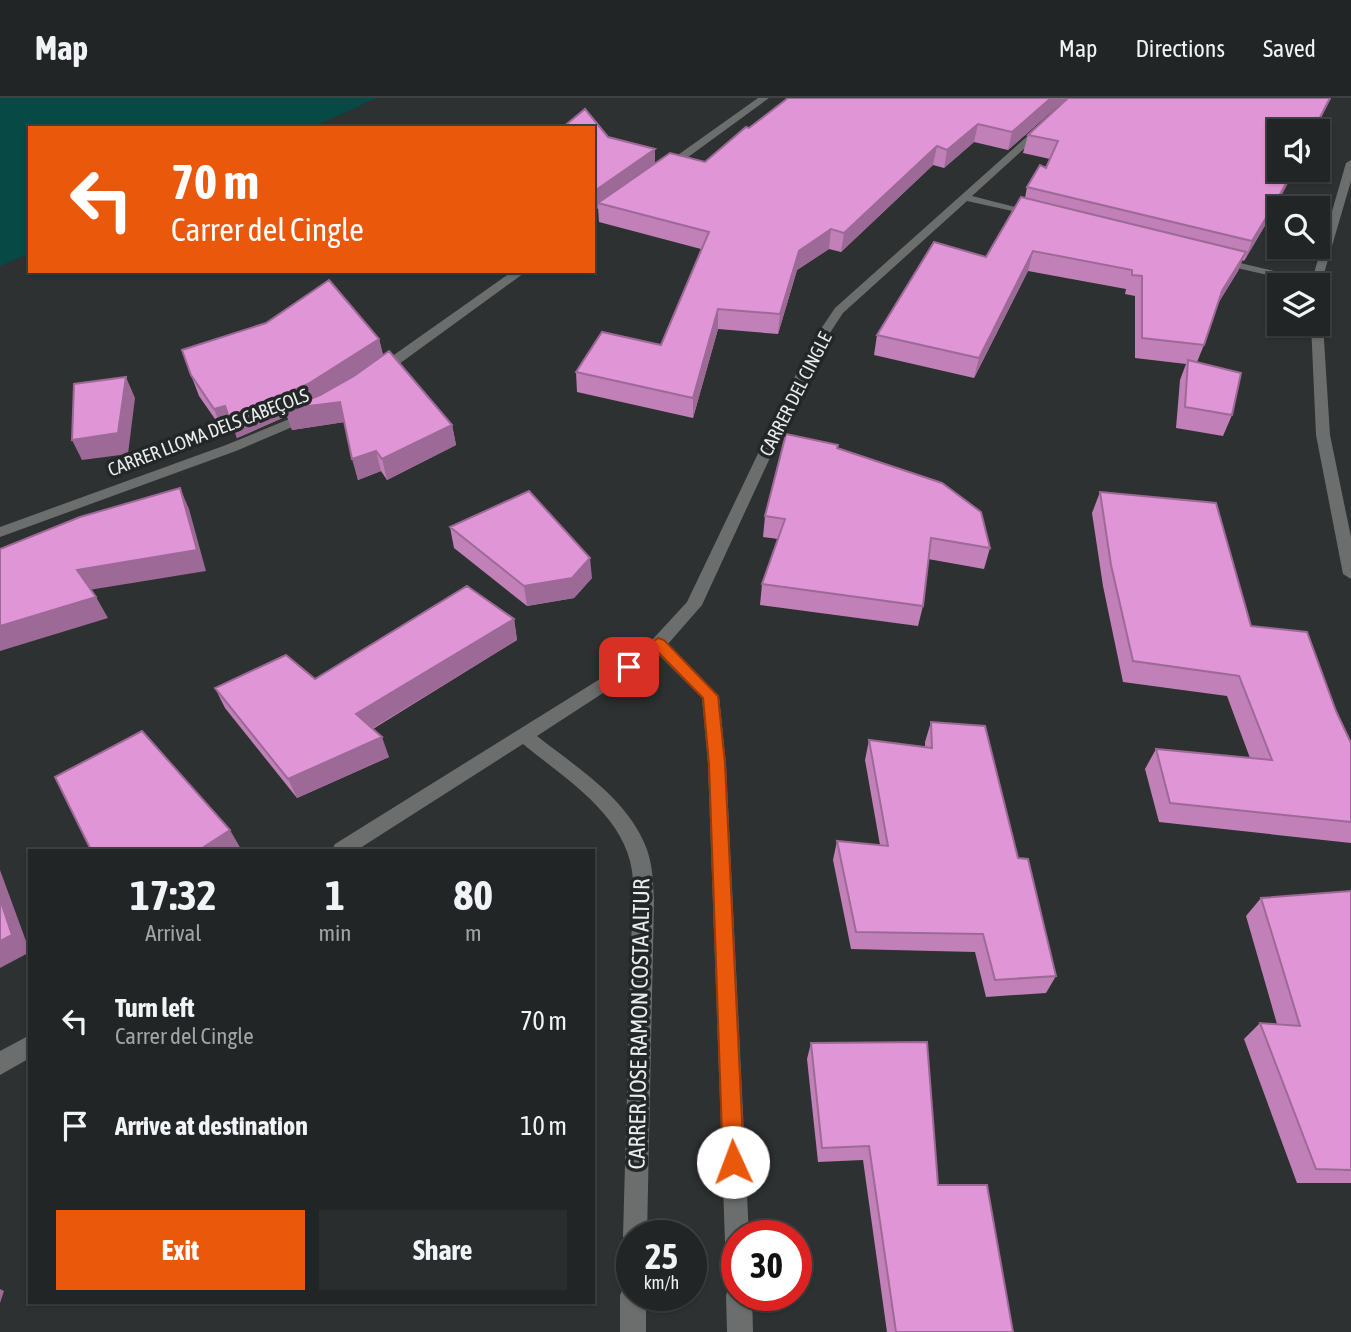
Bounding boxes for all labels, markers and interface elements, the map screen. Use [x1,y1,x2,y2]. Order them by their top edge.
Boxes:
text: Map [35,29,88,67]
text: Map [1059,35,1097,62]
text: Directions [1135,35,1225,62]
text: Saved [1263,35,1316,62]
map controls [1267,119,1330,336]
button: sound [1267,119,1330,182]
text: 70 m [171,153,259,209]
icon: left [56,154,147,245]
button: search [1267,196,1330,259]
text: Carrer del Cingle [171,211,364,248]
button: layers [1267,273,1330,336]
street label: CARRER DEL CINGLE [754,328,836,460]
street label: CARRER LLOMA DELS CABEÇOLS [104,383,312,480]
pin [599,637,659,697]
icon: arrive [610,648,648,686]
text: 17:32 [130,871,216,919]
text: 1 [325,871,345,919]
text: 80 [454,871,493,919]
street label: CARRER JOSE RAMON COSTA ALTUR [623,878,655,1170]
text: Arrival [145,920,201,946]
text: min [318,920,351,946]
text: m [465,920,482,946]
text: Turn left [115,993,195,1023]
icon: left [56,1002,94,1040]
text: 70 m [520,1006,567,1036]
text: Carrer del Cingle [115,1023,254,1049]
icon: arrive [56,1107,94,1145]
text: Arrive at destination [115,1111,308,1141]
text: 10 m [520,1111,567,1141]
position arrow [696,1125,770,1199]
button: Exit [56,1210,305,1290]
button: Share [319,1210,567,1290]
speed limit sign: 30 [721,1220,812,1311]
text: 25 [645,1236,678,1276]
text: km/h [644,1272,679,1293]

